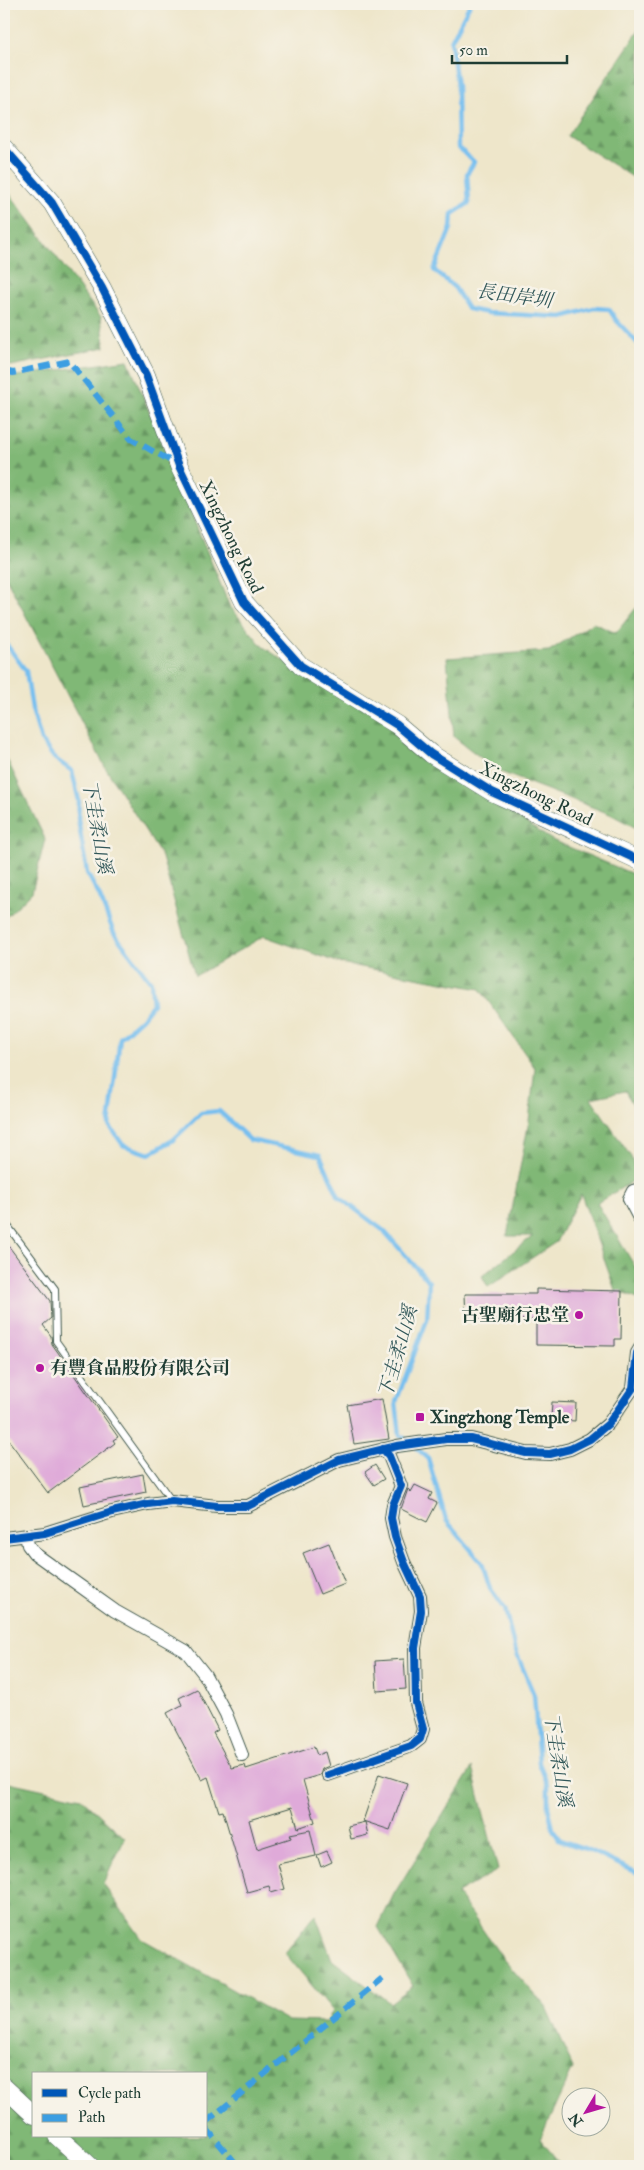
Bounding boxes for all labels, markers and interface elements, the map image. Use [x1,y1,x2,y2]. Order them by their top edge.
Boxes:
scale bar [452,32,566,64]
text: 50 m [459,41,488,60]
water label: 長田岸圳 [475,279,556,314]
street label: Xingzhong Road [194,477,268,598]
street label: Xingzhong Road [476,757,597,831]
water label: 下圭柔山溪 [77,778,117,878]
water label: 下圭柔山溪 [373,1301,423,1401]
place label: 古聖廟行忠堂 [461,1304,569,1327]
marker: 古聖廟行忠堂 [573,1309,585,1321]
place label: 有豐食品股份有限公司 [50,1357,230,1380]
marker: 有豐食品股份有限公司 [34,1362,46,1374]
place label: Xingzhong Temple [430,1406,570,1429]
marker: Xingzhong Temple [414,1411,426,1423]
water label: 下圭柔山溪 [539,1711,578,1811]
legend [32,2072,208,2138]
text: Cycle path [78,2084,141,2104]
north arrow [562,2088,612,2138]
text: Path [78,2108,105,2127]
text: N [565,2109,587,2131]

